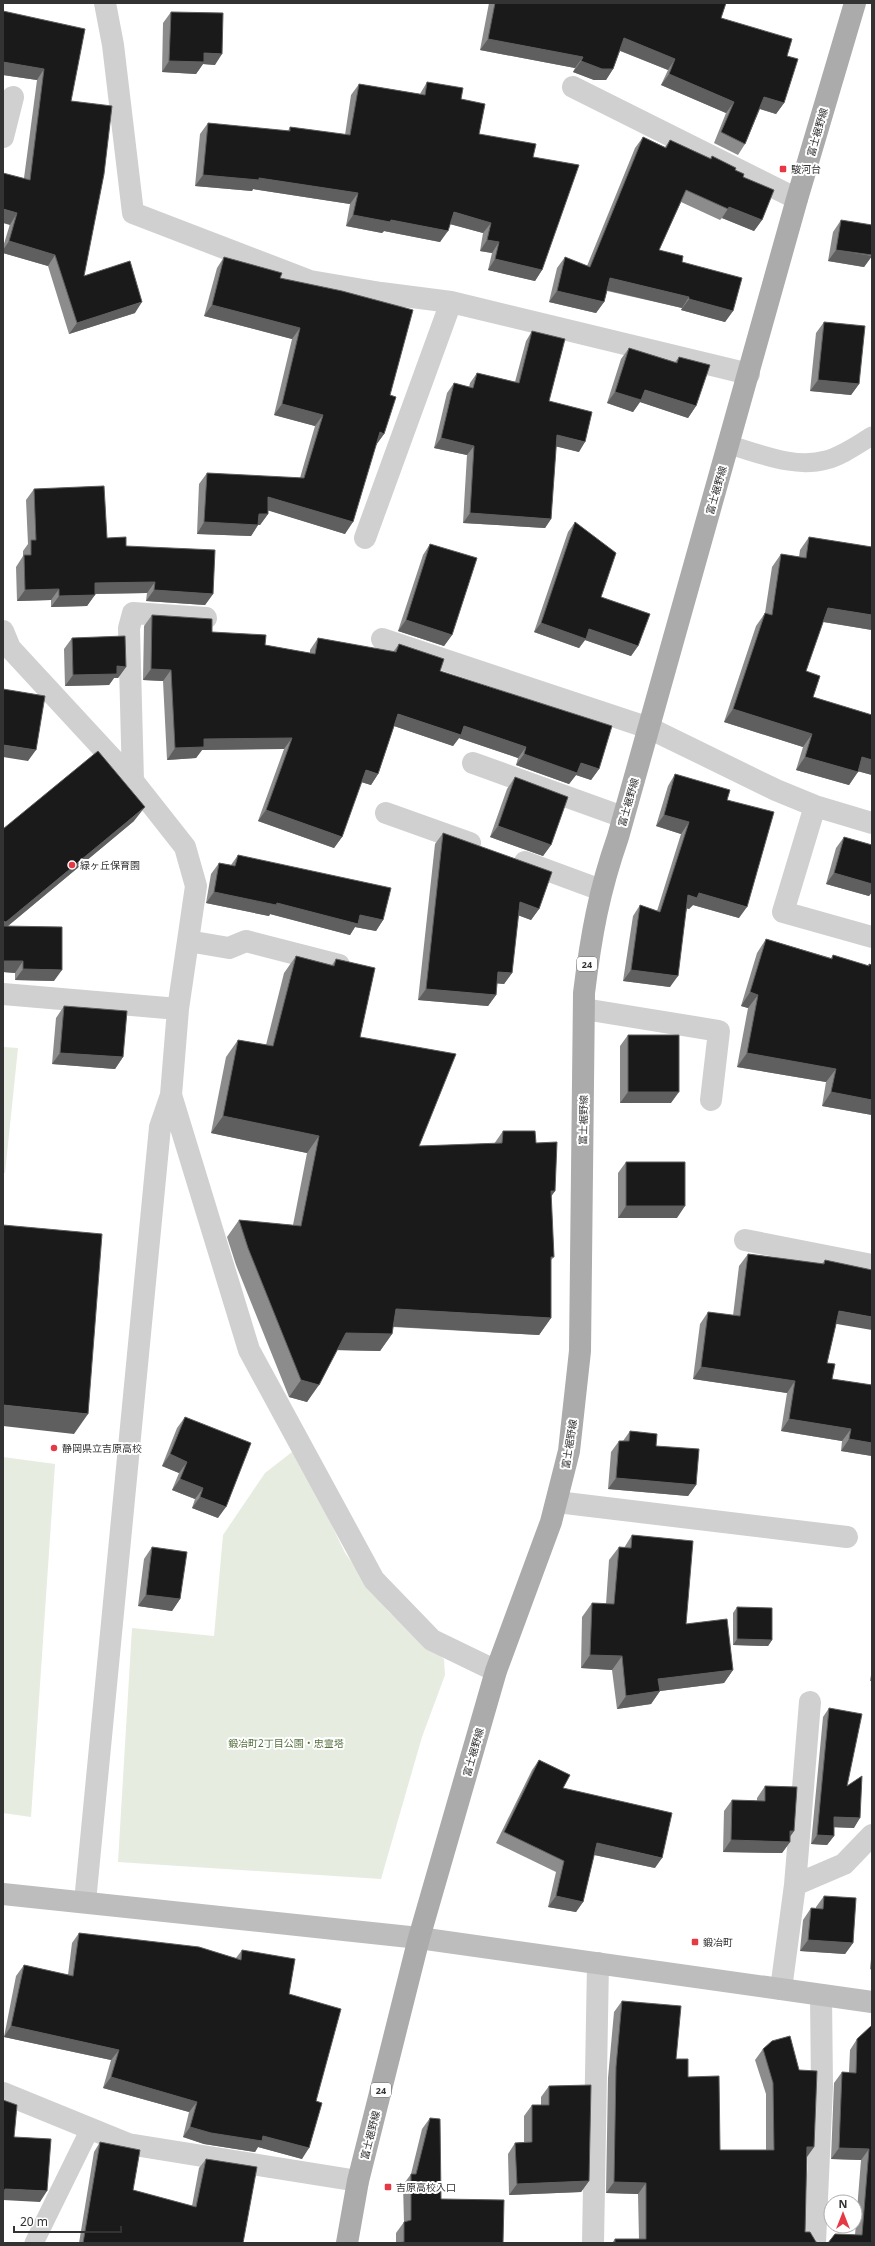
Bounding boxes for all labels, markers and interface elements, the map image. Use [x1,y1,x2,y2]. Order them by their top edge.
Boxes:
street label: 富士裾野線 [803,106,831,158]
place label: 駿河台 [791,162,821,176]
marker: 駿河台 [778,164,788,174]
street label: 富士裾野線 [702,464,730,516]
street label: 富士裾野線 [614,776,642,828]
place label: 緑ヶ丘保育園 [80,858,140,872]
marker: 緑ヶ丘保育園 [67,860,77,870]
road number: 24 [577,957,597,971]
street label: 富士裾野線 [576,1095,590,1145]
street label: 富士裾野線 [558,1418,580,1470]
place label: 静岡県立吉原高校 [62,1441,142,1455]
marker: 静岡県立吉原高校 [49,1443,59,1453]
street label: 富士裾野線 [459,1726,487,1778]
park label: 鍛冶町2丁目公園・忠霊塔 [228,1736,344,1750]
place label: 鍛冶町 [703,1935,733,1949]
marker: 鍛冶町 [690,1937,700,1947]
road number: 24 [371,2083,391,2097]
street label: 富士裾野線 [357,2109,383,2161]
place label: 吉原高校入口 [396,2180,456,2194]
marker: 吉原高校入口 [383,2182,393,2192]
north arrow [823,2194,863,2234]
text: N [839,2196,847,2211]
scale bar [14,2208,121,2234]
text: 20 m [20,2213,48,2230]

